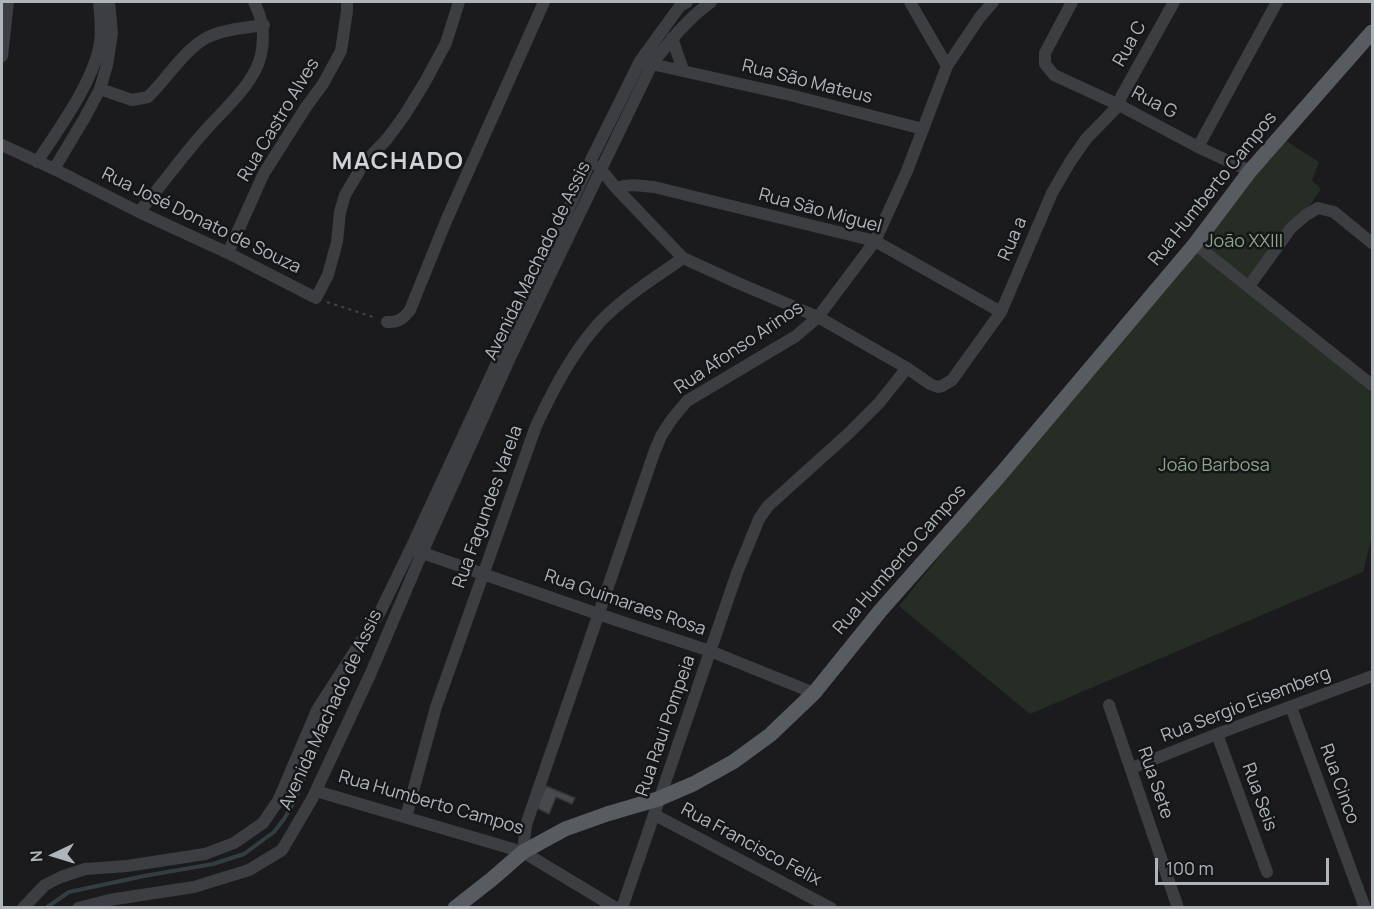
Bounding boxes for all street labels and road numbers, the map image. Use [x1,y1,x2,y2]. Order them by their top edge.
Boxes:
street label: Rua C [1109,18,1151,70]
street label: Rua Castro Alves [234,54,324,186]
street label: Rua São Mateus [740,55,874,109]
street label: Rua G [1128,82,1180,124]
street label: Rua Humberto Campos [1144,108,1282,270]
street label: Avenida Machado de Assis [480,158,596,364]
street label: Rua José Donato de Souza [98,163,304,279]
street label: Rua São Miguel [756,184,884,238]
street label: Rua a [994,214,1032,264]
street label: Rua Afonso Arinos [671,297,807,399]
street label: Rua Fagundes Varela [448,423,528,591]
street label: Rua Humberto Campos [829,481,971,639]
street label: Rua Guimaraes Rosa [541,565,709,641]
street label: Avenida Machado de Assis [275,607,387,813]
street label: Rua Raui Pompeia [632,653,700,799]
street label: Rua Sergio Eisemberg [1158,663,1334,747]
street label: Rua Cinco [1315,741,1363,827]
street label: Rua Sete [1133,744,1177,822]
street label: Rua Seis [1237,760,1281,834]
street label: Rua Humberto Campos [336,766,526,840]
street label: Rua Francisco Felix [677,799,825,891]

